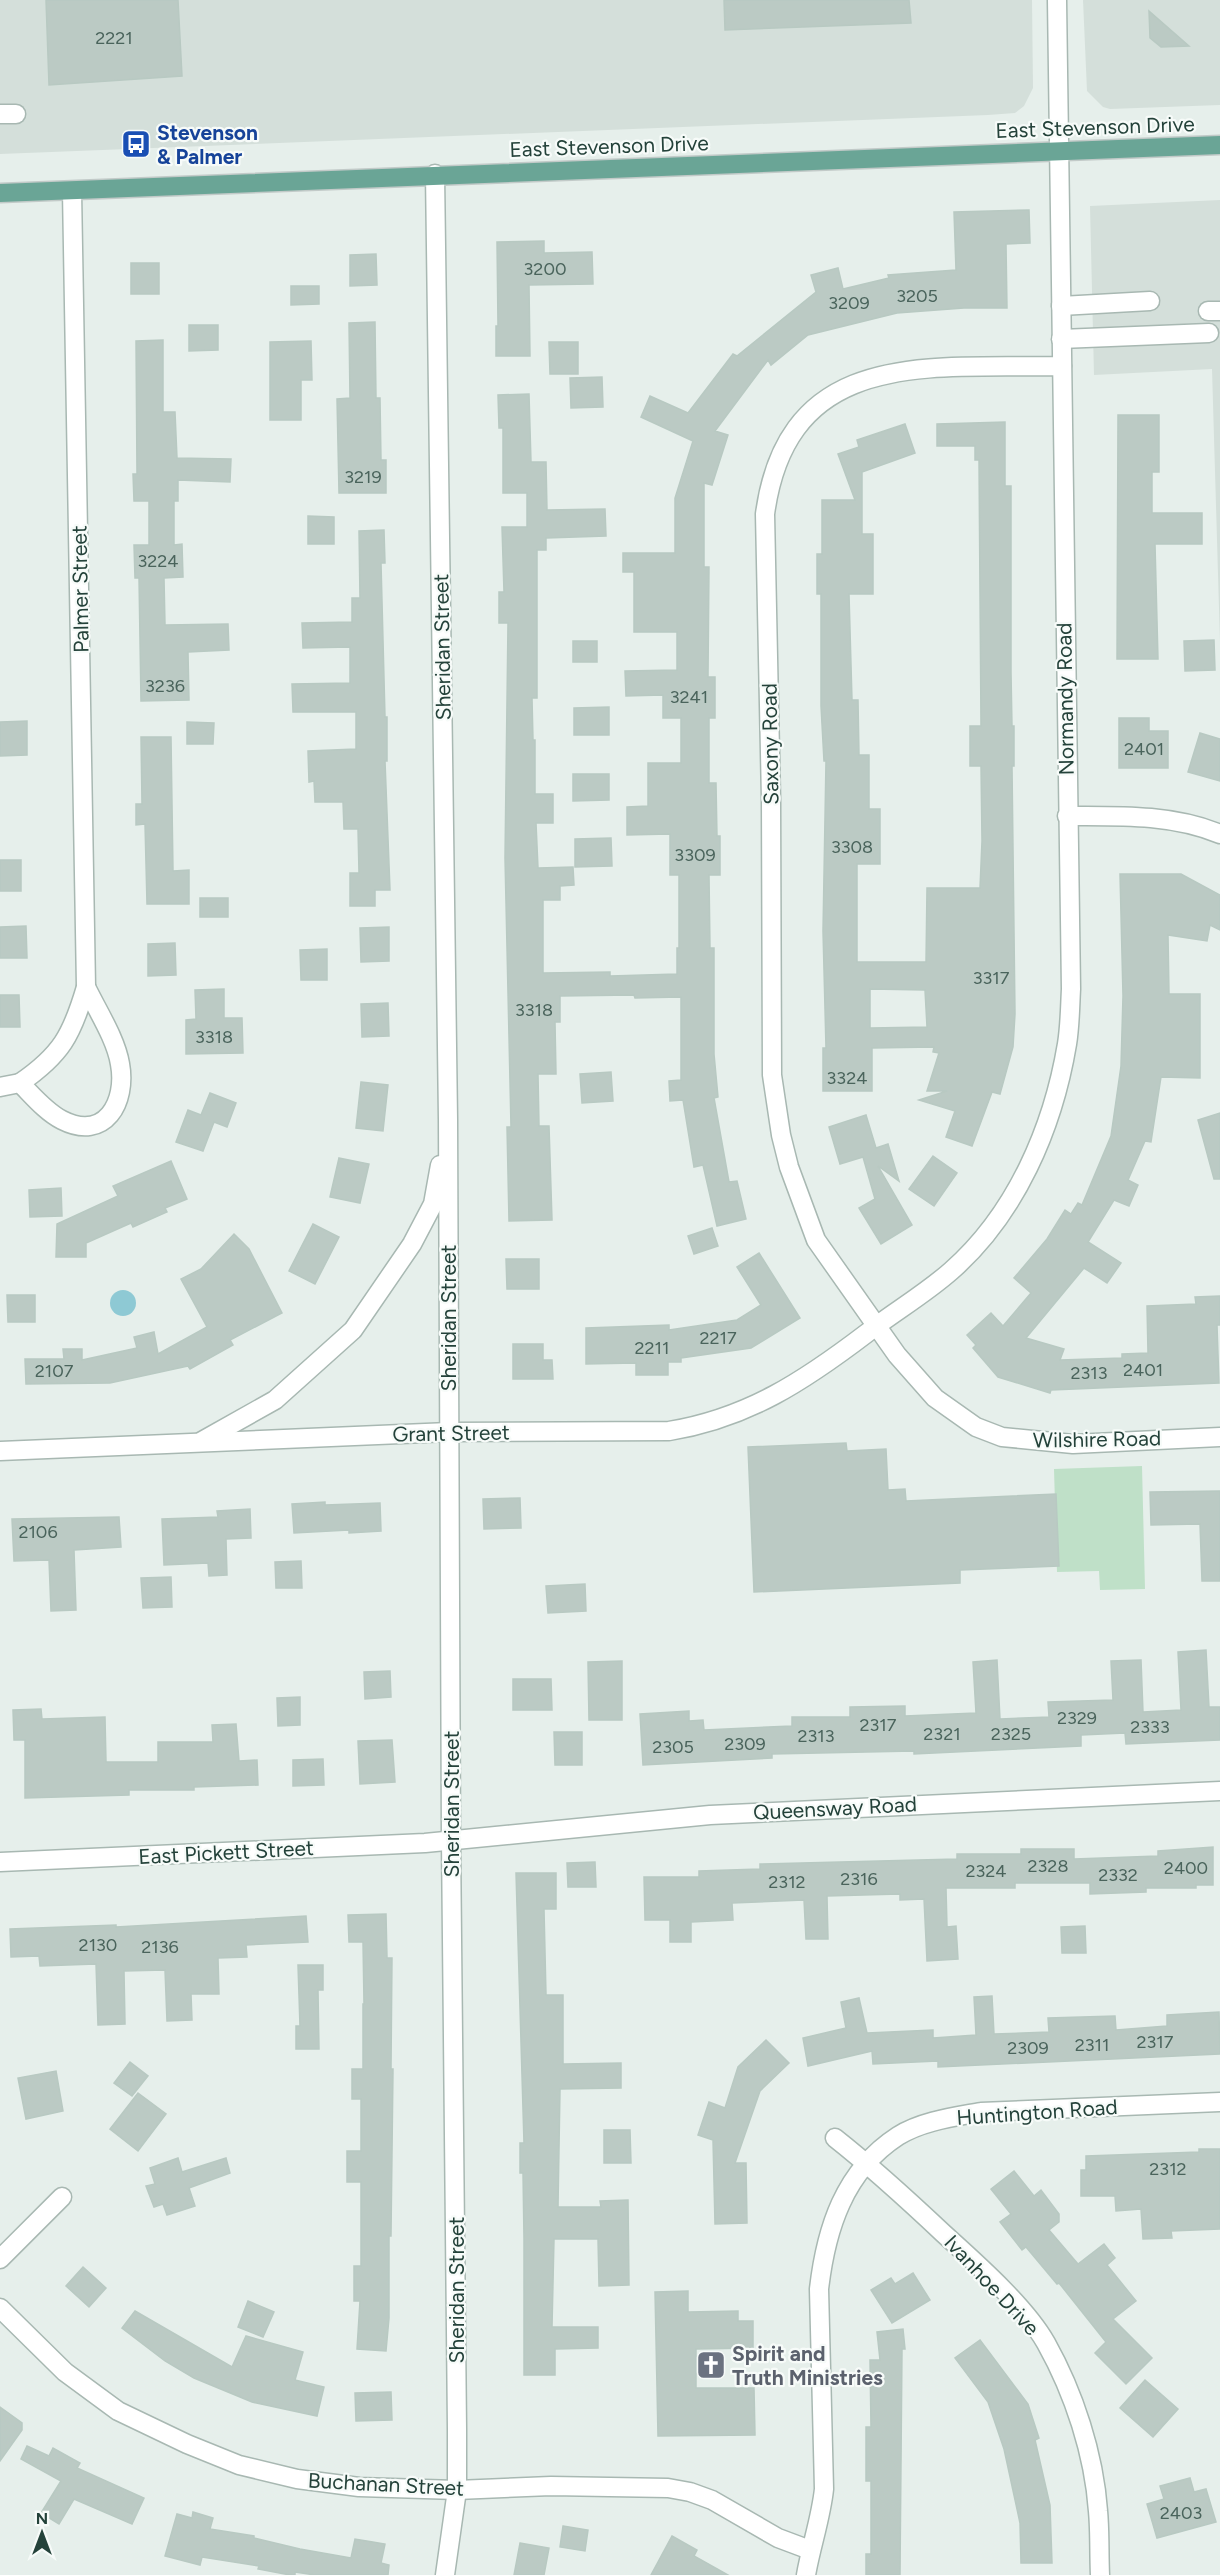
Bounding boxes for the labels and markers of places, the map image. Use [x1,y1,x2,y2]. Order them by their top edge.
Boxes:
place label: Stevenson & Palmer [157,120,258,169]
bus stop icon: Stevenson & Palmer [120,128,152,160]
place label: Spirit and Truth Ministries [732,2341,883,2390]
church icon: Spirit and Truth Ministries [695,2349,727,2381]

